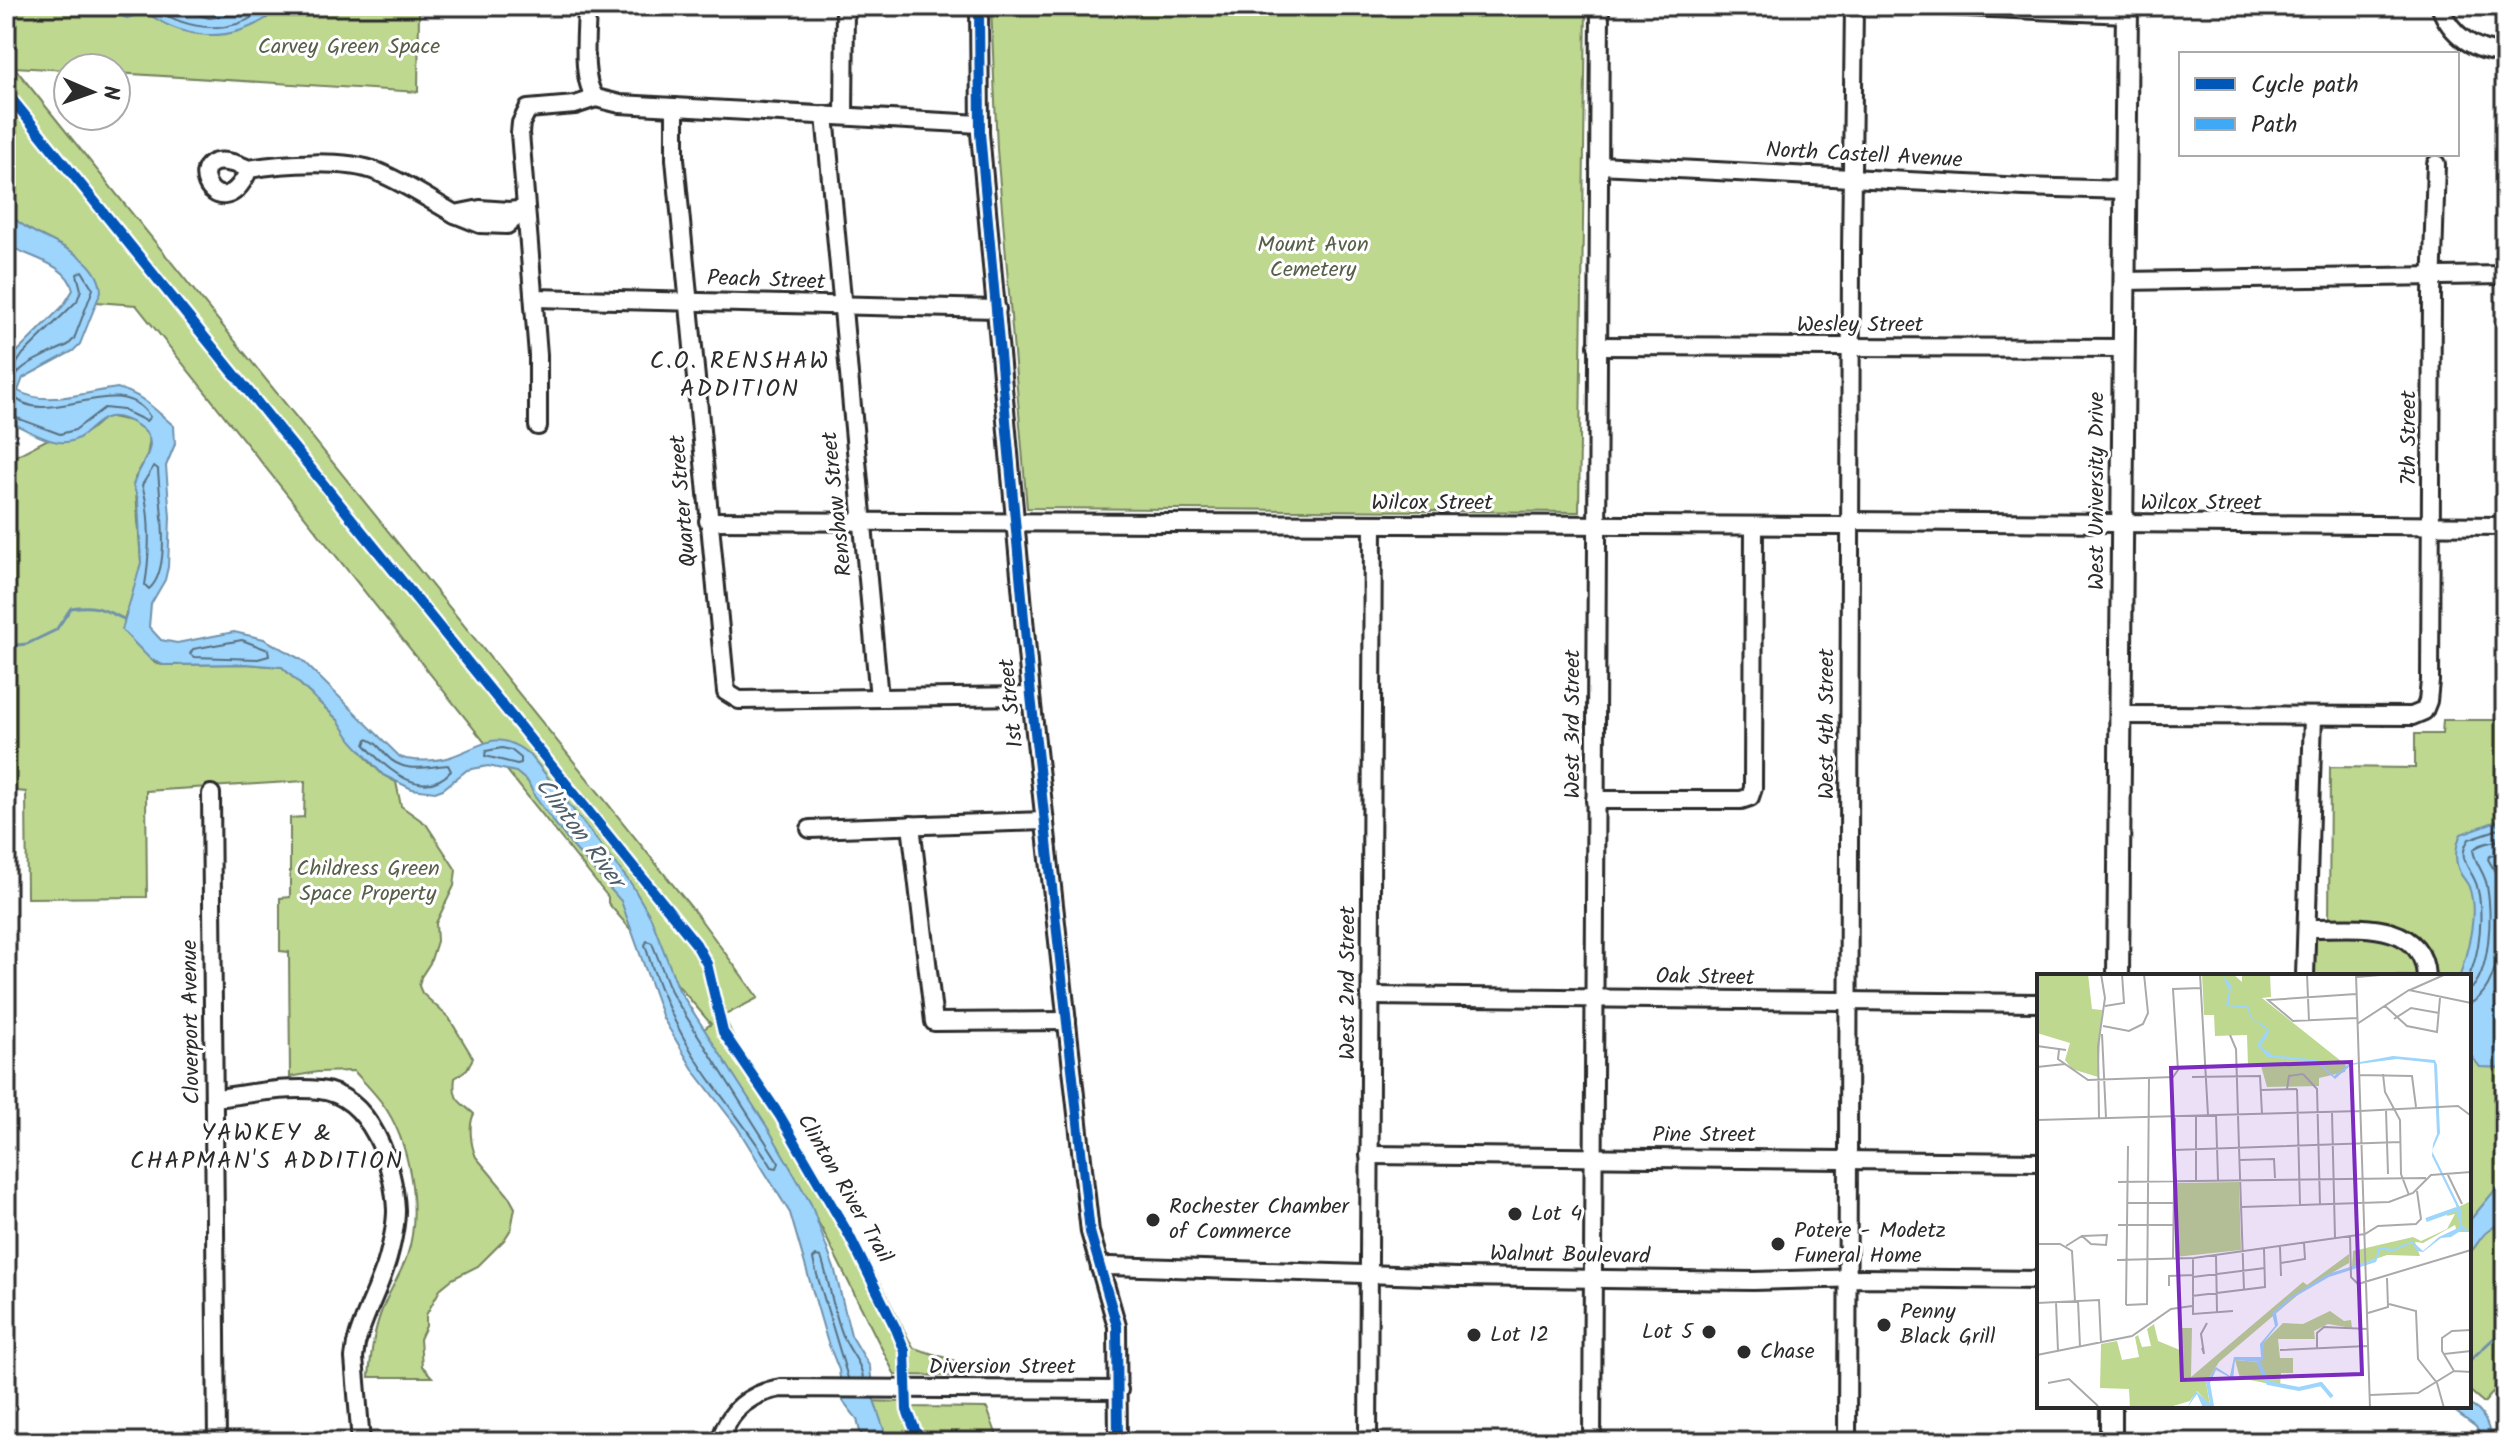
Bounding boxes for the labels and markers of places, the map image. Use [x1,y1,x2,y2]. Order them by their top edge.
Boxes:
place label: Rochester Chamber of Commerce [1169,1190,1350,1250]
place label: Lot 4 [1531,1197,1582,1232]
marker: Lot 4 [1506,1205,1524,1223]
marker: Rochester Chamber of Commerce [1144,1211,1162,1229]
place label: Potere - Modetz Funeral Home [1794,1214,1946,1274]
marker: Potere - Modetz Funeral Home [1769,1235,1787,1253]
place label: Penny Black Grill [1900,1295,1996,1355]
place label: Lot 5 [1642,1315,1694,1350]
marker: Penny Black Grill [1875,1316,1893,1334]
place label: Lot 12 [1490,1318,1549,1353]
marker: Lot 5 [1700,1323,1718,1341]
marker: Lot 12 [1465,1326,1483,1344]
place label: Chase [1760,1335,1815,1370]
marker: Chase [1735,1343,1753,1361]

